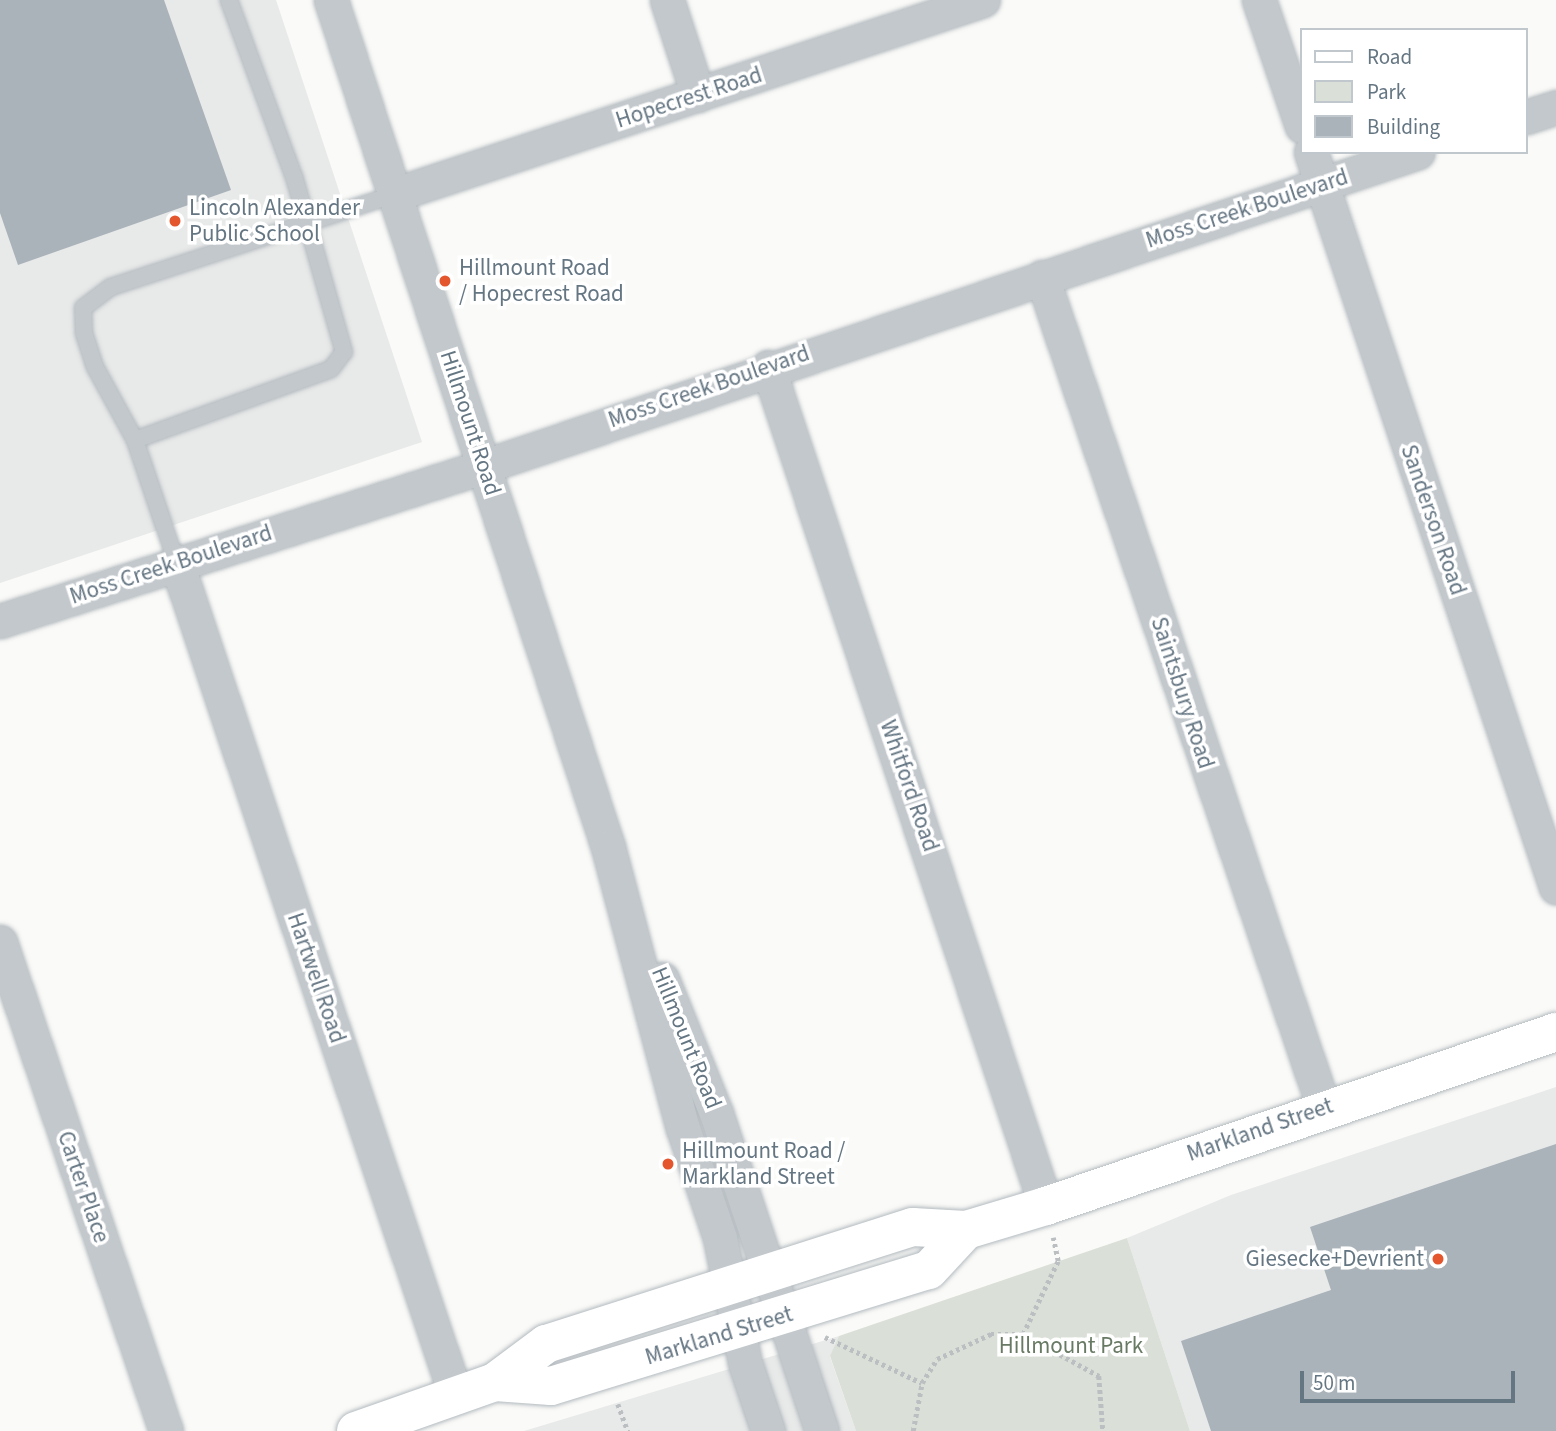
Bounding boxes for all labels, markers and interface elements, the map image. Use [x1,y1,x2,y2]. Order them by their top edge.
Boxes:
legend [1300,28,1528,154]
text: Road [1367,42,1412,72]
street label: Hopecrest Road [612,61,766,135]
text: Park [1367,77,1406,107]
text: Building [1367,112,1440,142]
street label: Moss Creek Boulevard [1142,163,1352,255]
place label: Lincoln Alexander Public School [189,194,360,248]
marker: Lincoln Alexander Public School [167,213,183,229]
place label: Hillmount Road / Hopecrest Road [459,254,624,308]
marker: Hillmount Road / Hopecrest Road [437,273,453,289]
street label: Moss Creek Boulevard [605,340,813,434]
street label: Hillmount Road [434,347,506,499]
street label: Sanderson Road [1394,441,1472,599]
street label: Moss Creek Boulevard [66,519,276,611]
street label: Saintsbury Road [1144,614,1220,772]
street label: Whitford Road [874,717,944,855]
street label: Hartwell Road [281,909,351,1047]
street label: Hillmount Road [645,963,727,1113]
street label: Markland Street [1183,1092,1337,1168]
street label: Carter Place [51,1128,115,1246]
place label: Hillmount Road / Markland Street [682,1137,845,1191]
marker: Hillmount Road / Markland Street [660,1156,676,1172]
place label: Giesecke+Devrient [1246,1245,1424,1273]
marker: Giesecke+Devrient [1430,1251,1446,1267]
street label: Markland Street [642,1300,796,1372]
park label: Hillmount Park [999,1332,1143,1360]
scale bar [1304,1358,1519,1402]
text: 50 m [1313,1368,1355,1398]

